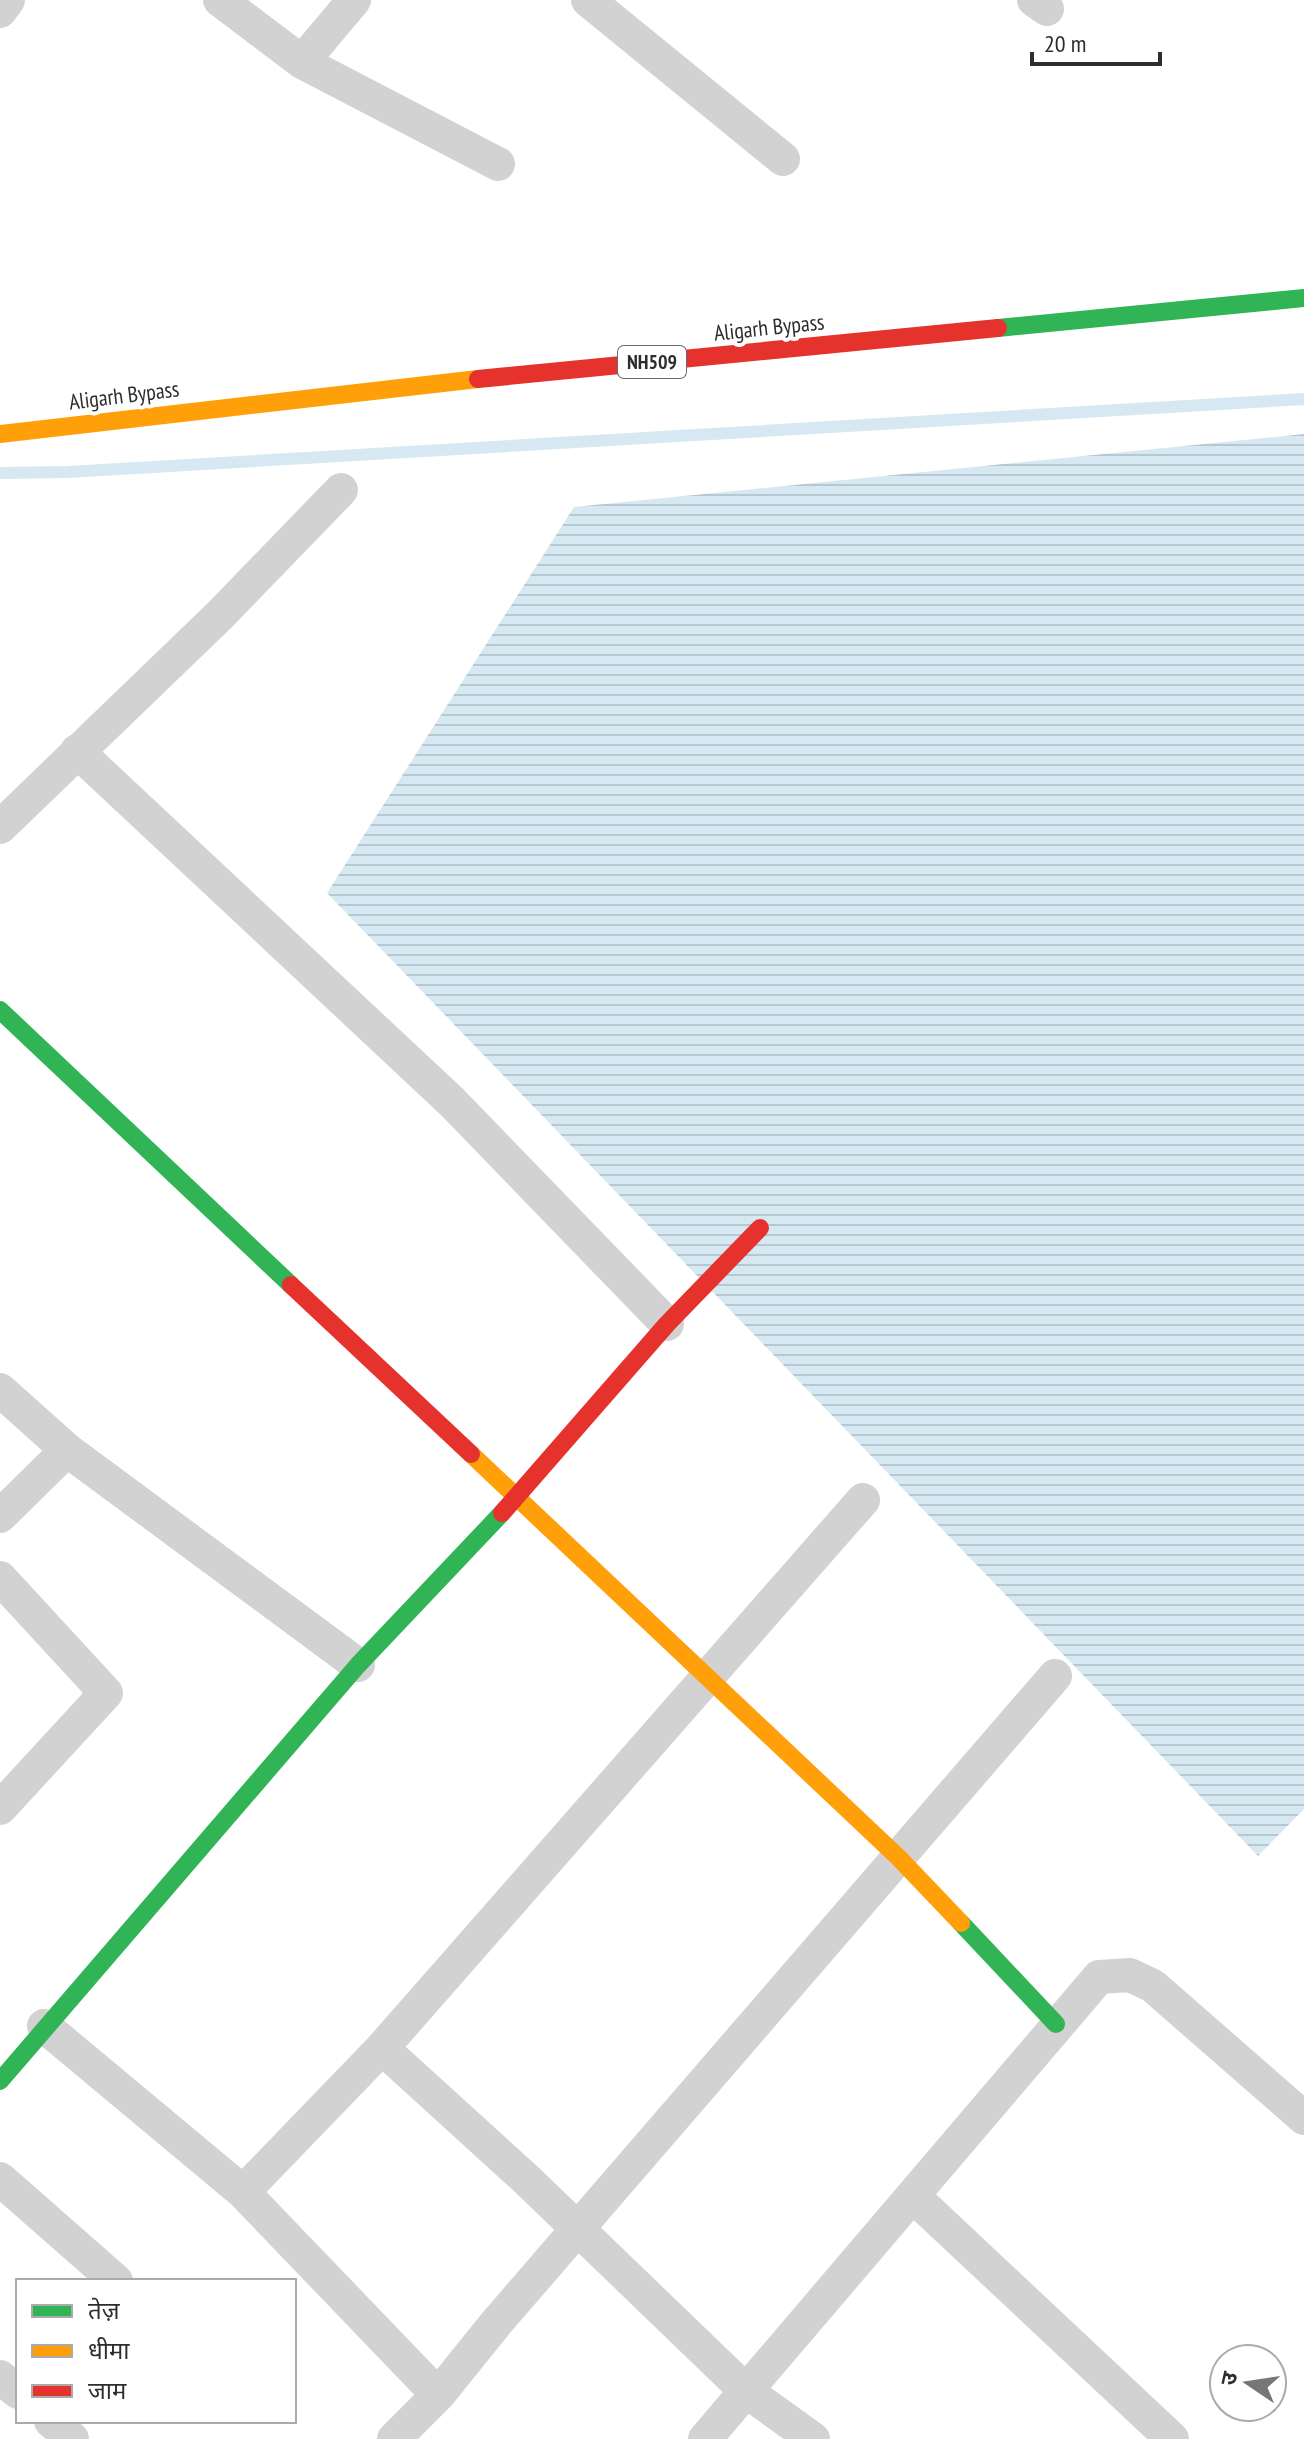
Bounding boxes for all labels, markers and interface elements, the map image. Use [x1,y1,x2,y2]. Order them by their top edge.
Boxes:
scale bar [1032,16,1160,66]
text: 20 m [1044,28,1086,59]
street label: Aligarh Bypass [712,307,826,347]
road number: NH509 [618,346,686,378]
street label: Aligarh Bypass [67,374,181,416]
legend [16,2279,296,2423]
text: तेज़ [88,2295,121,2326]
text: धीमा [88,2335,130,2366]
north arrow [1208,2343,1288,2423]
text: उ [1213,2368,1244,2388]
text: जाम [88,2375,127,2406]

